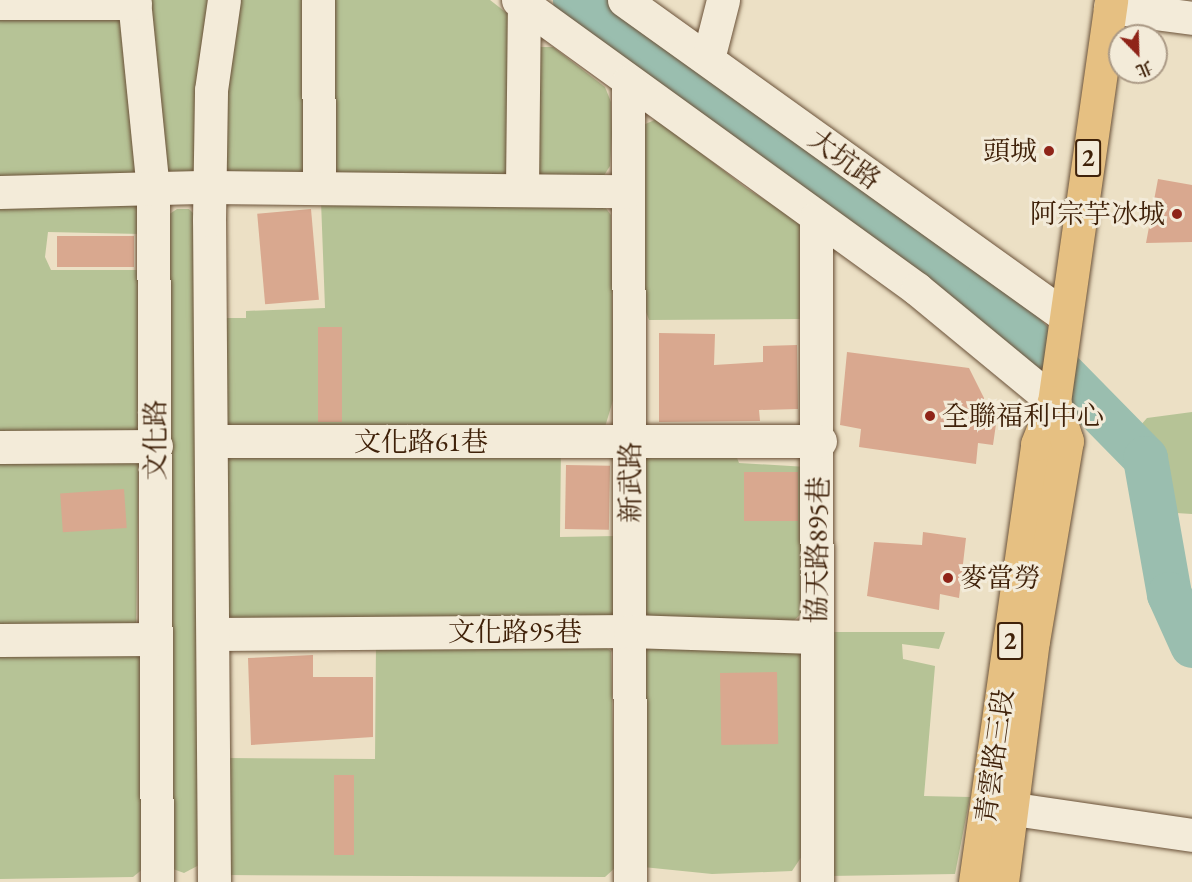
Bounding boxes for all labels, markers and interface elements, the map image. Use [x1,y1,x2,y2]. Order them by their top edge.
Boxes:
north arrow [1108,24,1168,84]
text: 北 [1133,56,1156,82]
street label: 大坑路 [803,122,887,196]
place label: 頭城 [983,135,1037,167]
road number: 2 [1074,135,1102,181]
marker: 頭城 [1042,144,1056,158]
place label: 阿宗芋冰城 [1030,198,1165,230]
marker: 阿宗芋冰城 [1170,207,1184,221]
street label: 文化路 [139,400,171,480]
place label: 全聯福利中心 [942,400,1104,432]
marker: 全聯福利中心 [923,409,937,423]
street label: 文化路61巷 [354,426,488,458]
street label: 新武路 [614,442,646,522]
street label: 協天路895巷 [800,476,834,624]
place label: 麥當勞 [960,562,1041,594]
marker: 麥當勞 [941,571,955,585]
street label: 文化路95巷 [448,616,582,648]
road number: 2 [996,618,1024,664]
street label: 青雲路三段 [969,687,1019,825]

